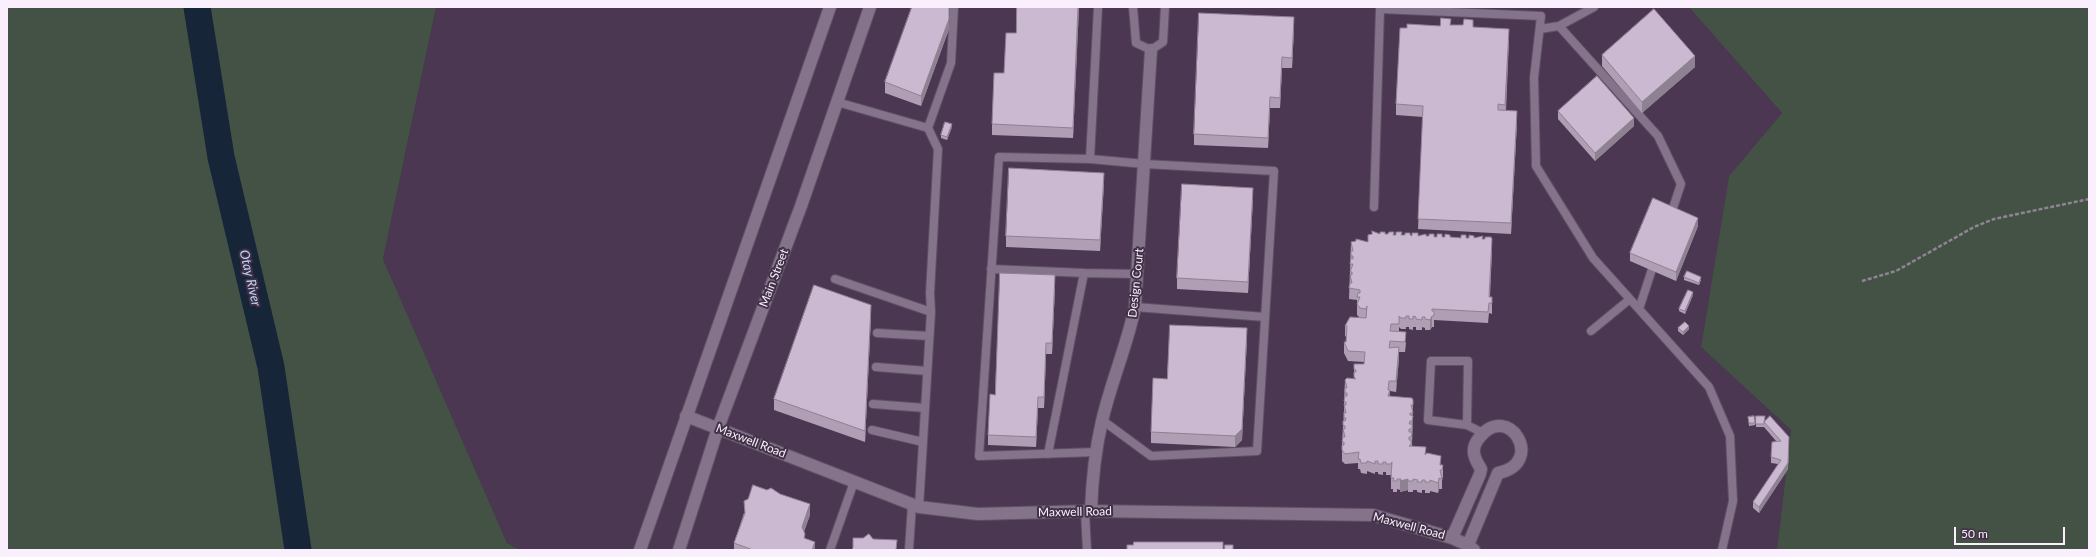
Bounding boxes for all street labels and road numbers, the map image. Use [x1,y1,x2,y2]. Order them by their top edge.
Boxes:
street label: Main Street [756,247,792,309]
street label: Design Court [1125,248,1147,318]
street label: Maxwell Road [714,421,788,461]
street label: Maxwell Road [1038,504,1112,520]
street label: Maxwell Road [1371,509,1447,543]

